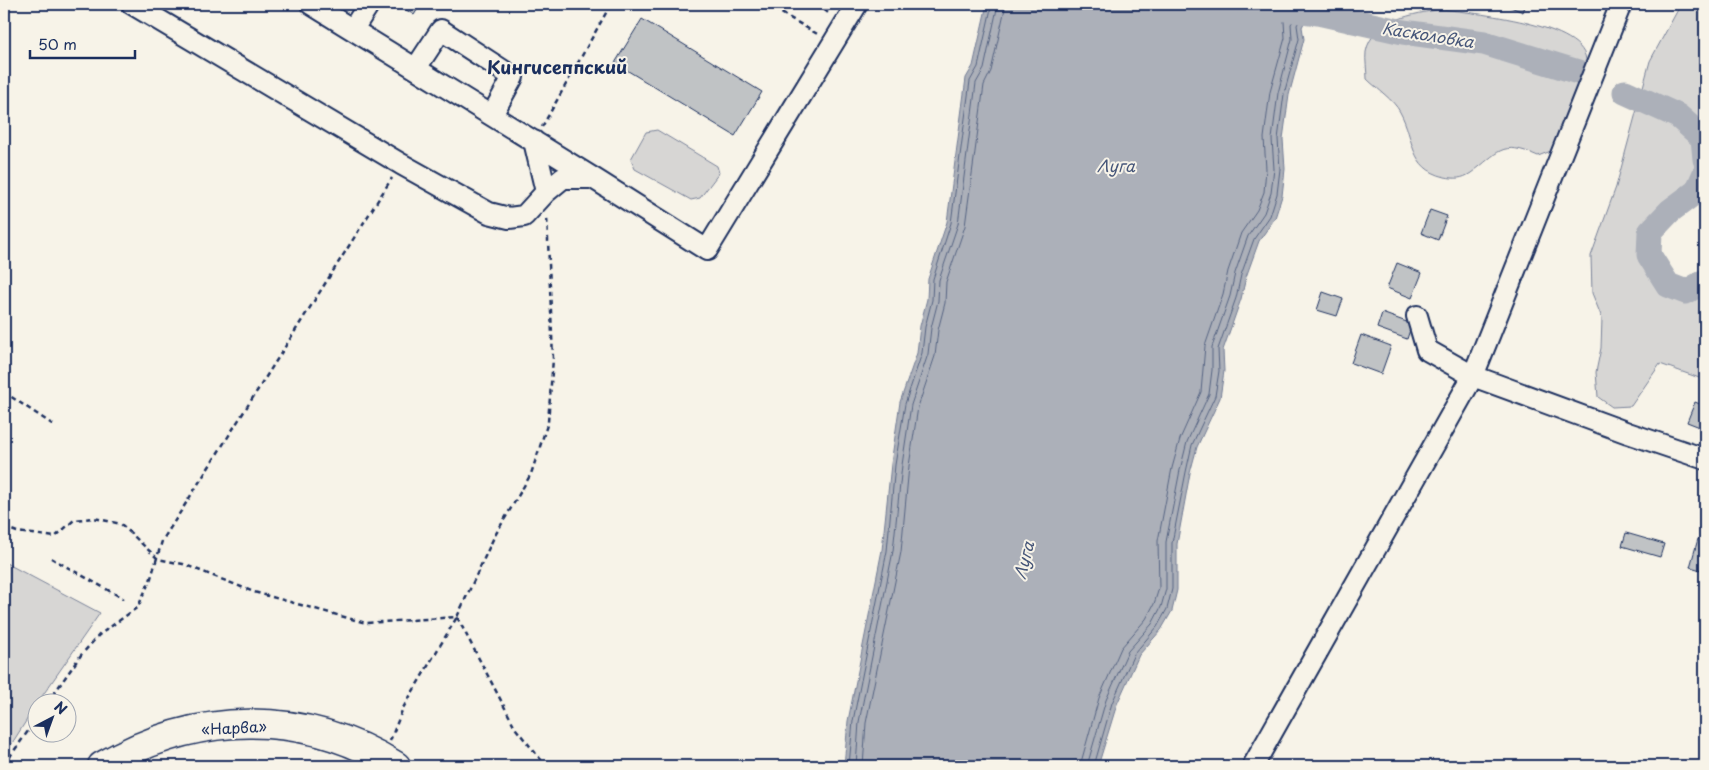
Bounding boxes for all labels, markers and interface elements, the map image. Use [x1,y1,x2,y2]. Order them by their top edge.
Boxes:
water label: Касколовка [1380,15,1477,53]
scale bar [30,28,135,60]
text: 50 m [38,32,77,55]
district label: Кингисеппский [487,53,627,80]
water label: Луга [1097,153,1136,177]
water label: Луга [1007,538,1039,581]
north arrow [28,692,78,742]
text: N [50,696,72,719]
street label: «Нарва» [201,714,268,740]

